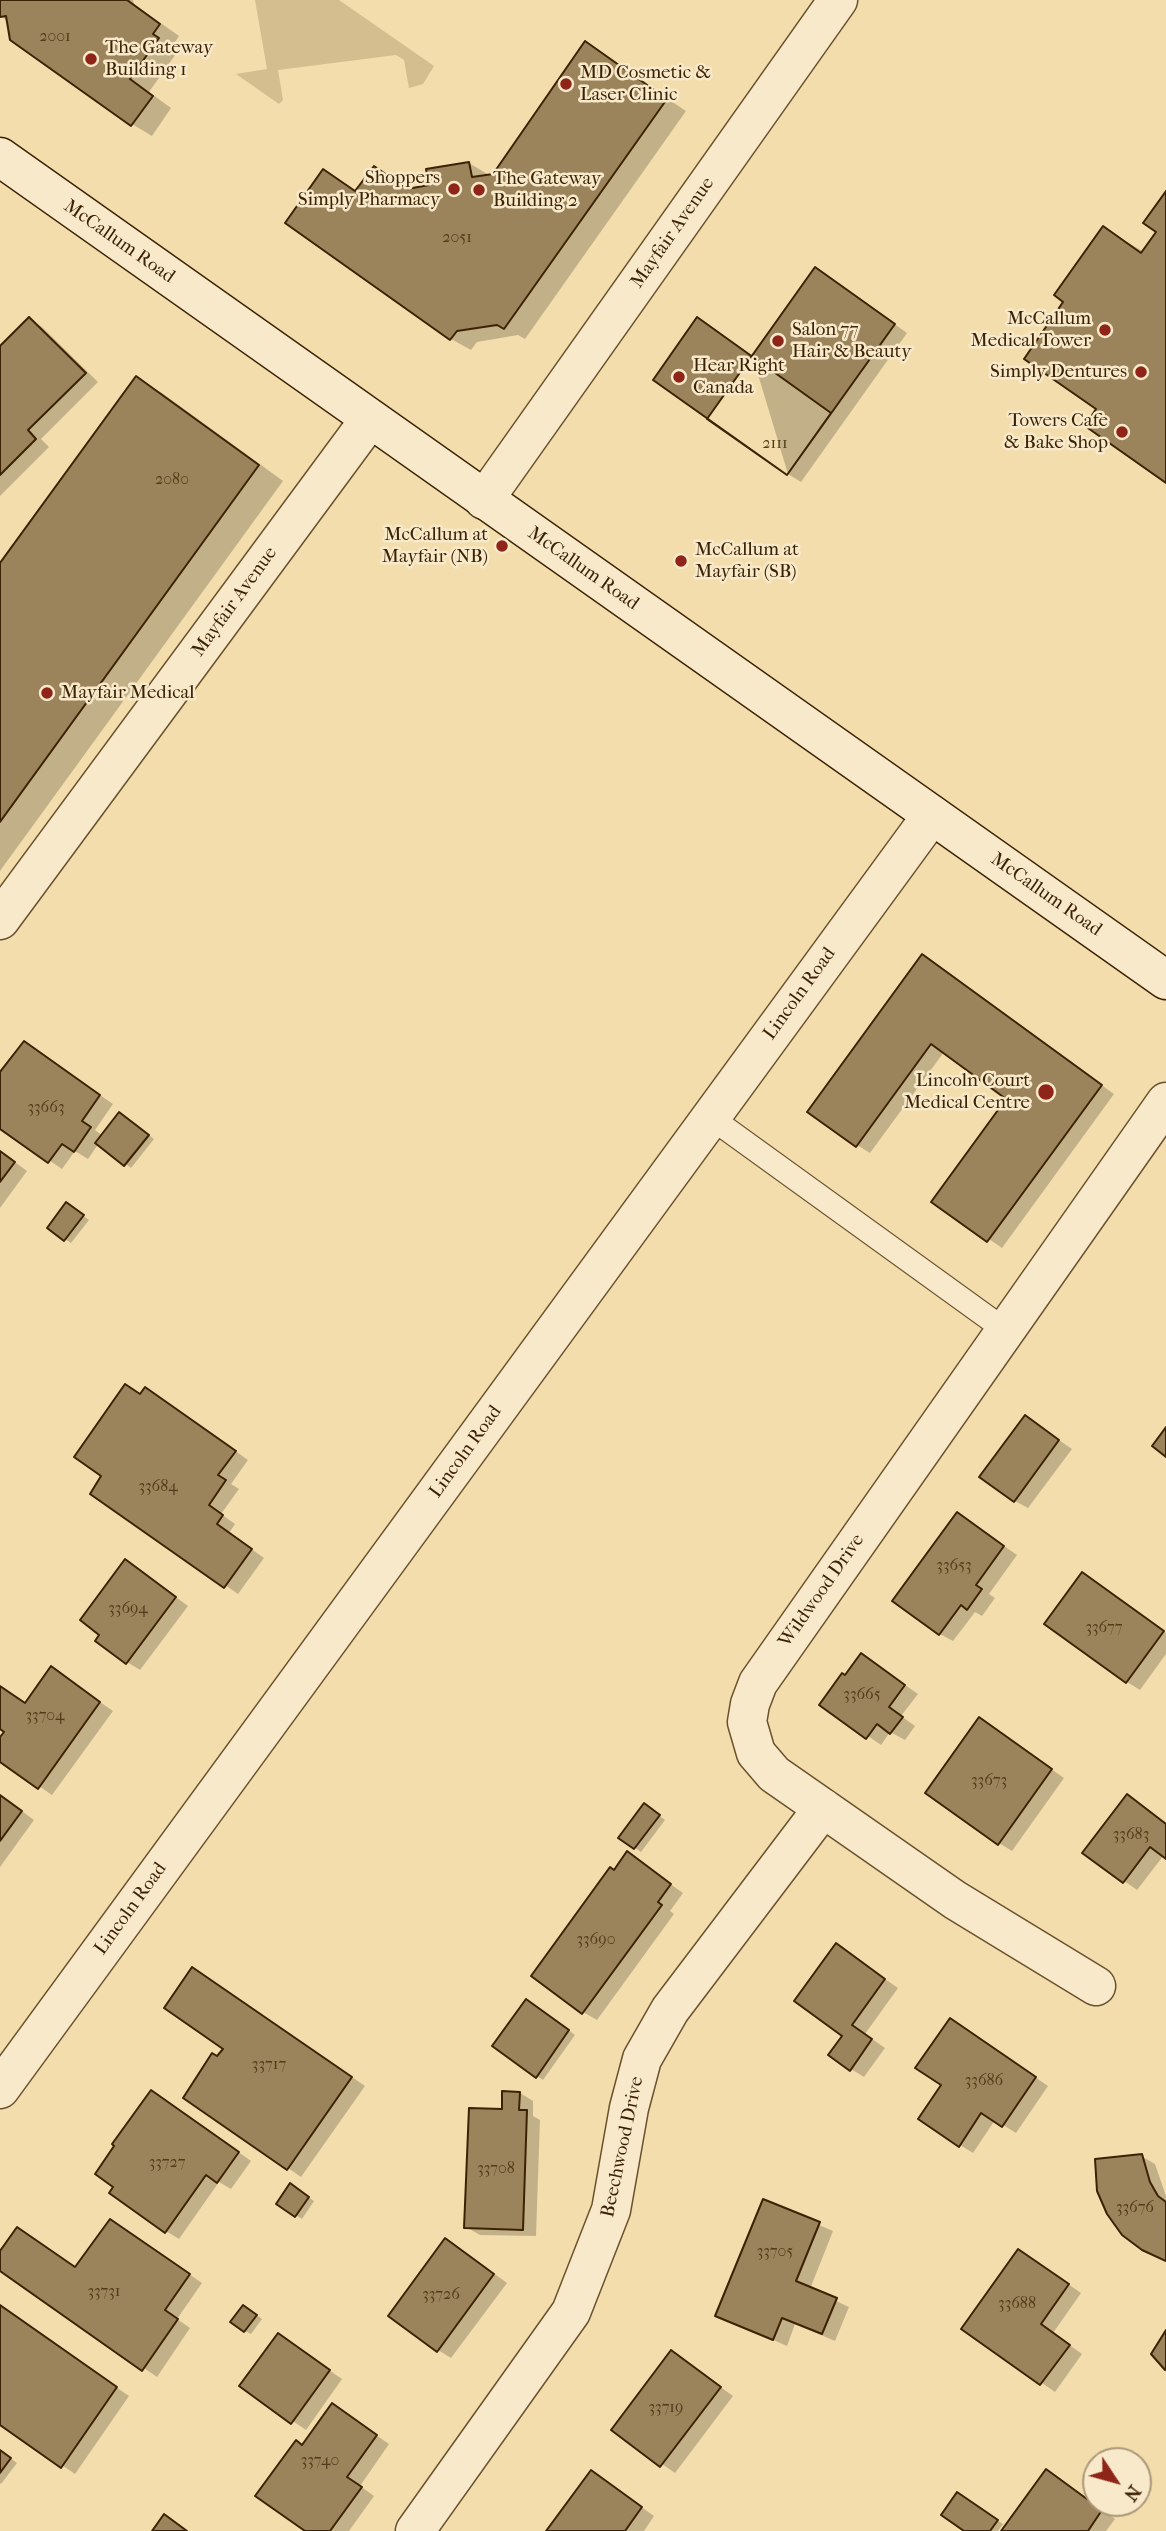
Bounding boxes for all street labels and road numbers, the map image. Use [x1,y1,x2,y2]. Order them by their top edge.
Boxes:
street label: Mayfair Avenue [626,173,720,293]
street label: McCallum Road [59,195,179,289]
street label: McCallum Road [523,522,643,616]
street label: Mayfair Avenue [188,543,282,661]
street label: McCallum Road [986,848,1106,942]
street label: Lincoln Road [759,943,841,1045]
street label: Lincoln Road [425,1401,507,1503]
street label: Wildwood Drive [774,1530,870,1652]
street label: Lincoln Road [90,1858,172,1960]
street label: Beechwood Drive [597,2074,649,2220]

